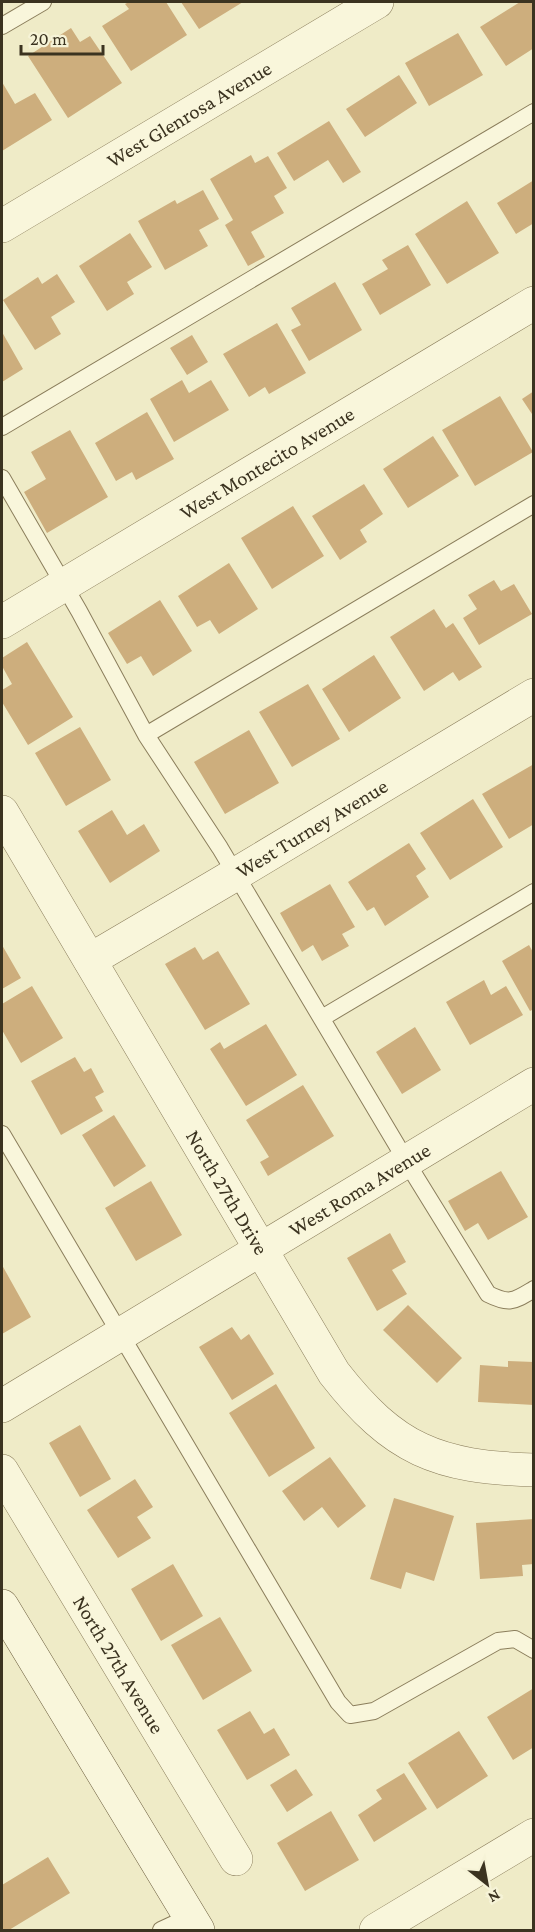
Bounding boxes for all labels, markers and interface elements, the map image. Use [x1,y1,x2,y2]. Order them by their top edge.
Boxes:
scale bar [21,18,104,56]
text: 20 m [30,29,67,49]
street label: West Glenrosa Avenue [103,56,276,173]
street label: West Montecito Avenue [175,402,359,525]
street label: West Turney Avenue [232,774,392,883]
street label: North 27th Drive [181,1126,273,1259]
street label: West Roma Avenue [285,1138,435,1242]
street label: North 27th Avenue [68,1591,170,1738]
north arrow [457,1854,517,1914]
text: N [485,1886,504,1907]

